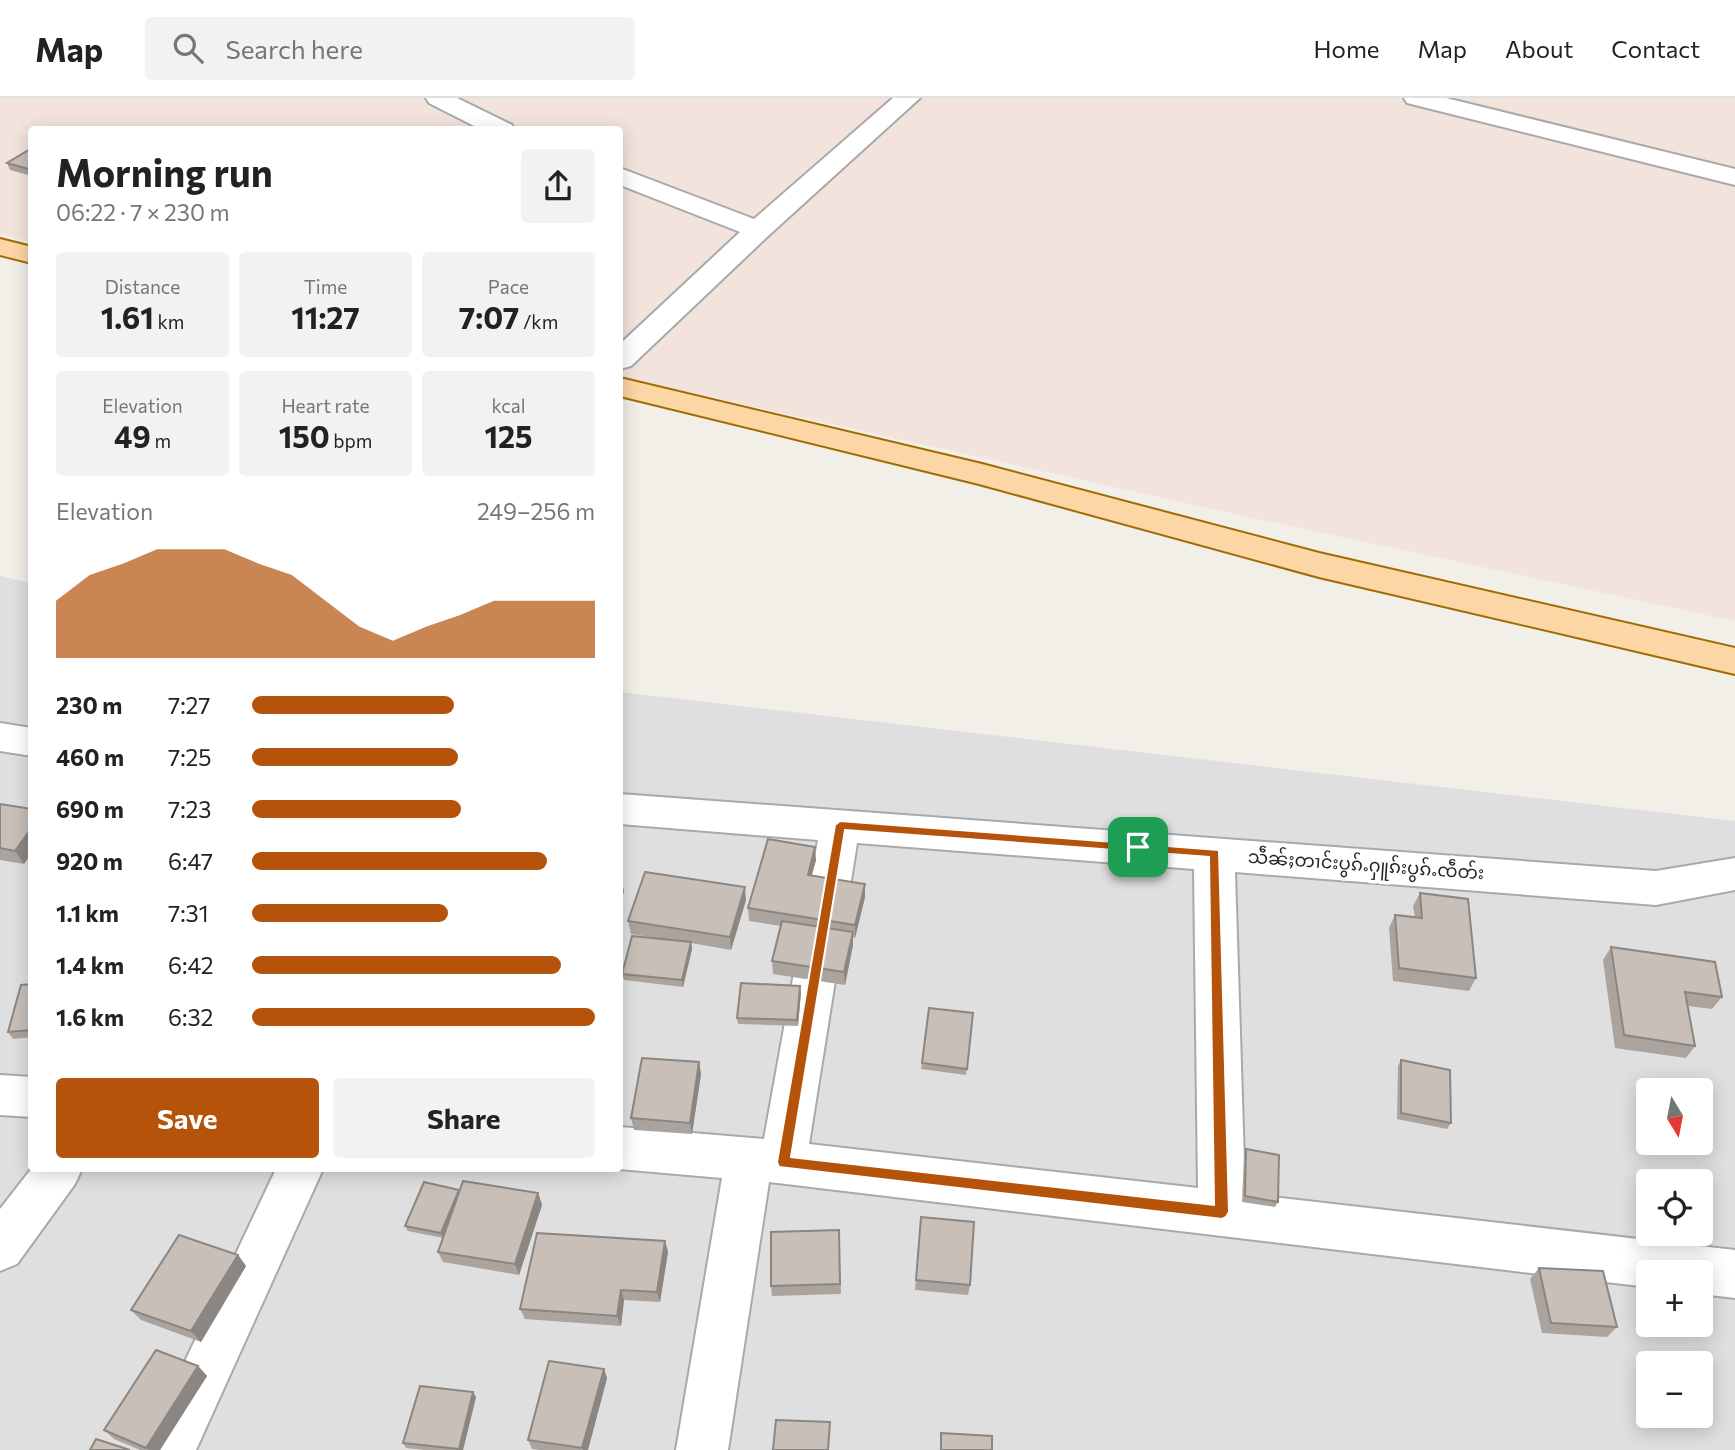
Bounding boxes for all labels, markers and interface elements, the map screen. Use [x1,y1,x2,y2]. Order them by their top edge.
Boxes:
search box [145,17,635,80]
text: Map [35,28,103,69]
icon: search [169,29,207,67]
text: Search here [225,33,363,64]
text: Home [1314,34,1380,63]
text: Map [1418,34,1467,63]
text: About [1505,34,1573,63]
text: Contact [1611,34,1700,63]
text: Morning run [56,148,273,195]
button: share [521,149,595,223]
text: 06:22 · 7 × 230 m [56,198,229,226]
text: Distance [105,275,180,298]
text: Time [304,275,347,298]
text: Pace [488,275,529,298]
text: 1.61 [101,298,154,335]
text: 11:27 [291,298,360,335]
text: 7:07 [459,298,519,335]
text: km [154,310,184,333]
text: /km [519,310,558,333]
text: Elevation [102,394,183,417]
text: Heart rate [281,394,370,417]
text: kcal [491,394,526,417]
text: 49 [114,417,151,454]
text: 150 [279,417,330,454]
text: 125 [484,417,533,454]
text: m [151,429,171,452]
text: bpm [330,429,372,452]
text: Elevation [56,497,153,525]
text: 249–256 m [477,497,595,525]
text: 230 m [56,691,122,719]
text: 7:27 [168,691,210,719]
text: 460 m [56,743,124,771]
text: 7:25 [168,743,212,771]
text: 690 m [56,795,124,823]
text: 7:23 [168,795,211,823]
pin [1108,817,1168,877]
icon: arrive [1119,828,1157,866]
street label: သဵၼ်ႈတၢင်းပွၵ်ႉႁူၵ်းပွၵ်ႉၸဵတ်း [1247,843,1485,888]
text: 920 m [56,847,123,875]
text: 6:47 [168,847,213,875]
text: 1.1 km [56,899,119,927]
text: 7:31 [168,899,209,927]
text: 1.4 km [56,951,124,979]
text: 6:42 [168,951,214,979]
text: 1.6 km [56,1003,124,1031]
text: 6:32 [168,1003,213,1031]
button: Save [56,1078,319,1158]
button: Share [333,1078,595,1158]
north arrow [1636,1078,1713,1155]
map controls [1636,1078,1713,1428]
button: locate [1636,1169,1713,1246]
button: + [1636,1260,1713,1337]
button: − [1636,1351,1713,1428]

